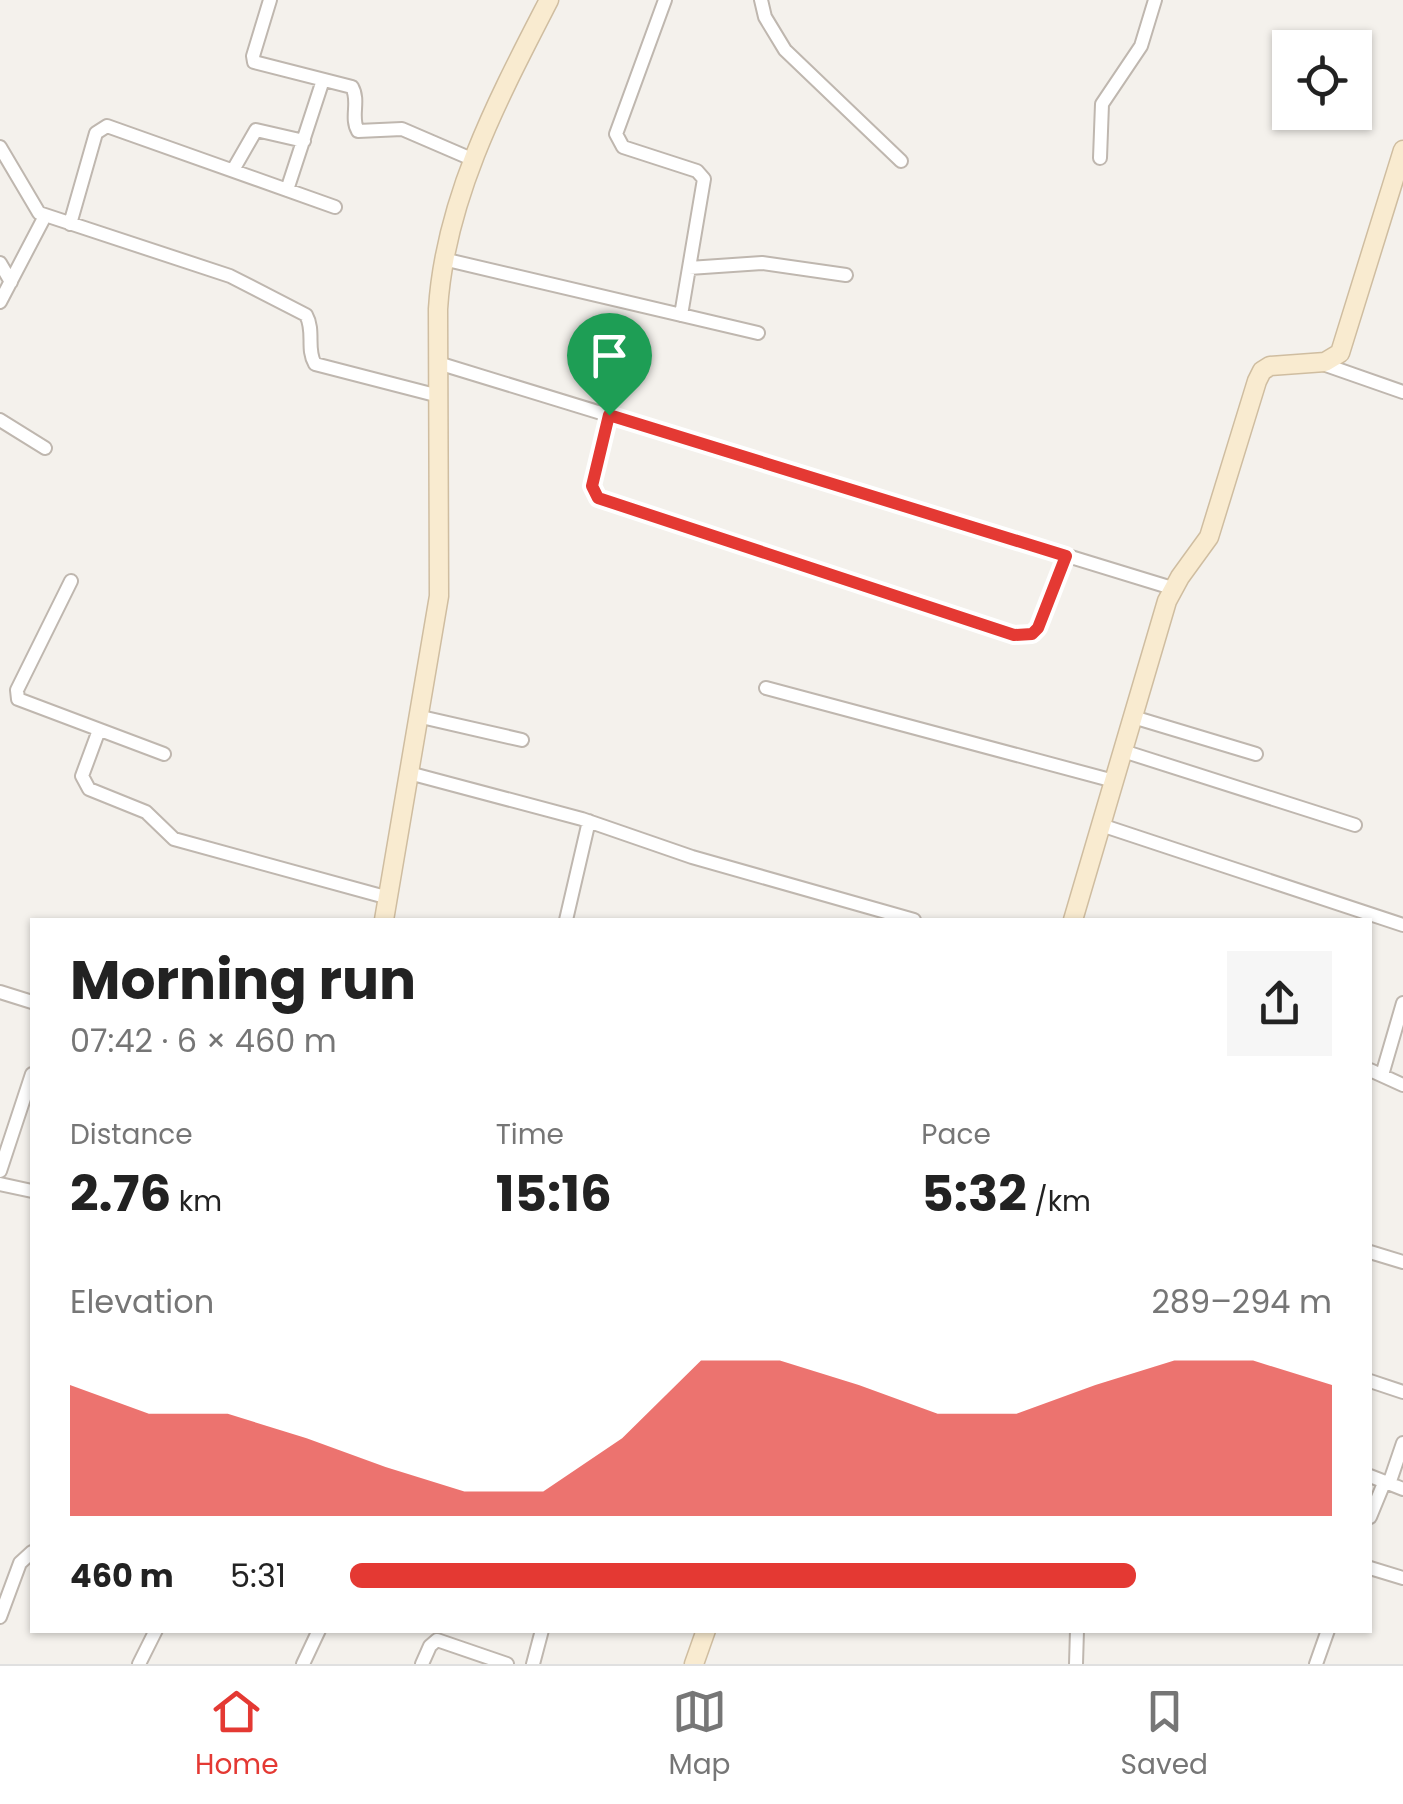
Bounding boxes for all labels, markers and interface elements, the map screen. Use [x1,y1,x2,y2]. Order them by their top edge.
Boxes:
map controls [1272,30,1372,130]
button: locate [1272,30,1372,130]
pin [567,313,652,416]
icon: arrive [582,328,637,383]
text: Morning run [70,941,416,1018]
button: share [1227,951,1332,1056]
text: 07:42 · 6 × 460 m [70,1018,337,1063]
text: Distance [70,1115,193,1154]
text: Time [496,1115,564,1154]
text: Pace [921,1115,991,1154]
text: 2.76 [70,1158,171,1229]
text: 15:16 [496,1158,612,1229]
text: 5:32 [921,1158,1027,1229]
text: km [171,1182,222,1221]
text: /km [1027,1182,1091,1221]
text: Elevation [70,1279,214,1324]
text: 289–294 m [1151,1279,1332,1324]
text: 460 m [70,1553,174,1598]
text: 5:31 [230,1553,286,1598]
tab: Home [195,1684,279,1786]
tab: Map [669,1684,731,1786]
tab: Saved [1121,1684,1208,1786]

